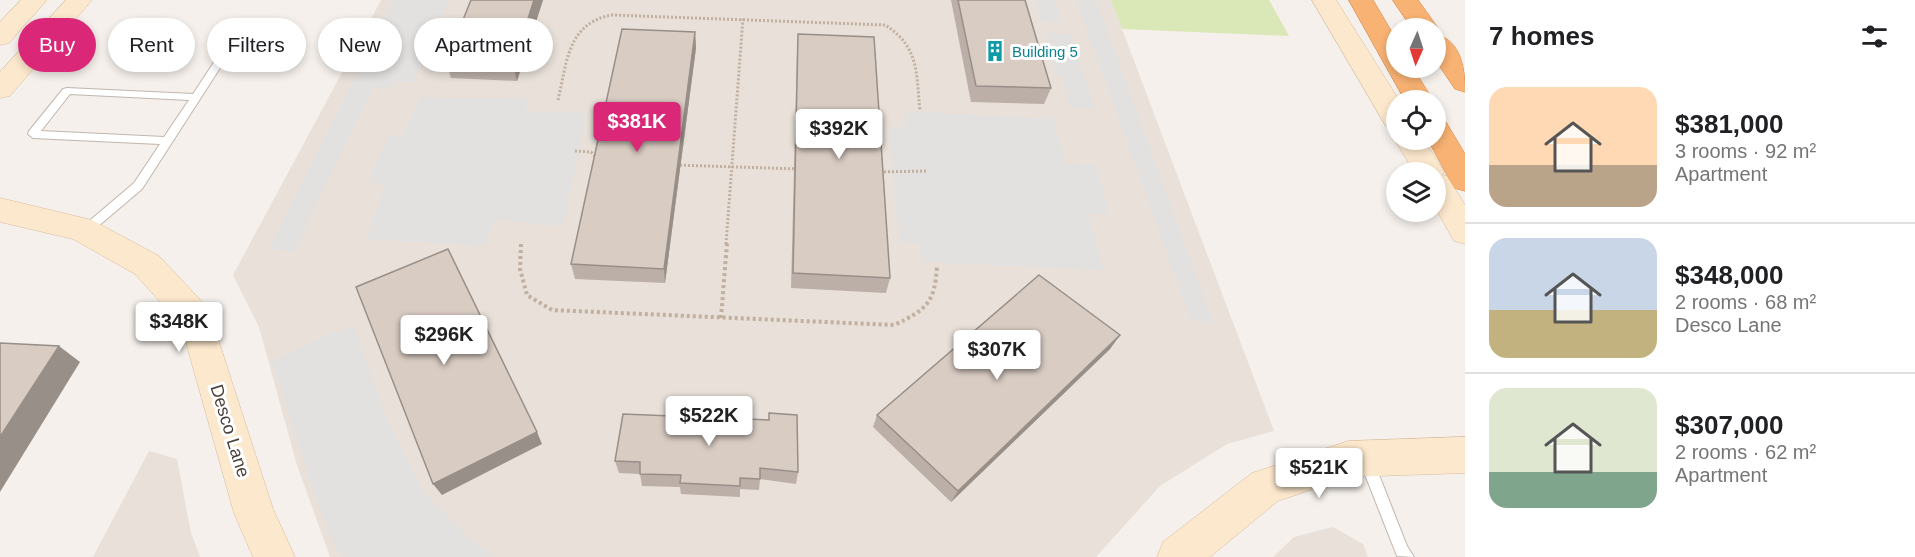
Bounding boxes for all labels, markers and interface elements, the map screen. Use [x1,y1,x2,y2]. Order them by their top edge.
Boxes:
chip: Buy [18,18,96,72]
chip: Rent [108,18,195,72]
chip: Filters [207,18,306,72]
chip: New [318,18,402,72]
chip: Apartment [414,18,553,72]
north arrow [1386,18,1446,78]
map controls [1386,18,1446,222]
icon: filters [1858,20,1891,53]
text: 7 homes [1489,21,1595,51]
building icon: Building 5 [983,39,1007,63]
place label: Building 5 [1012,43,1078,60]
button: locate [1386,90,1446,150]
pin: $381K [595,102,679,153]
pin: $392K [797,109,881,160]
text: $381,000 [1675,109,1783,139]
text: $381K [608,110,666,132]
icon: home [1537,111,1609,183]
text: $392K [810,117,868,139]
text: 3 rooms · 92 m² [1675,140,1816,162]
button: layers [1386,162,1446,222]
text: Apartment [1675,163,1767,185]
text: $348,000 [1675,260,1783,290]
icon: home [1537,262,1609,334]
text: 2 rooms · 68 m² [1675,291,1816,313]
pin: $348K [137,302,221,353]
text: $348K [150,310,208,332]
text: Desco Lane [1675,314,1782,336]
pin: $296K [402,315,486,366]
text: $296K [415,323,473,345]
pin: $307K [955,330,1039,381]
text: $307K [968,338,1026,360]
street label: Desco Lane [206,382,254,480]
pin: $522K [667,396,751,447]
text: $522K [680,404,738,426]
text: $307,000 [1675,410,1783,440]
icon: home [1537,412,1609,484]
text: 2 rooms · 62 m² [1675,441,1816,463]
pin: $521K [1277,448,1361,499]
text: $521K [1290,456,1348,478]
text: Apartment [1675,464,1767,486]

